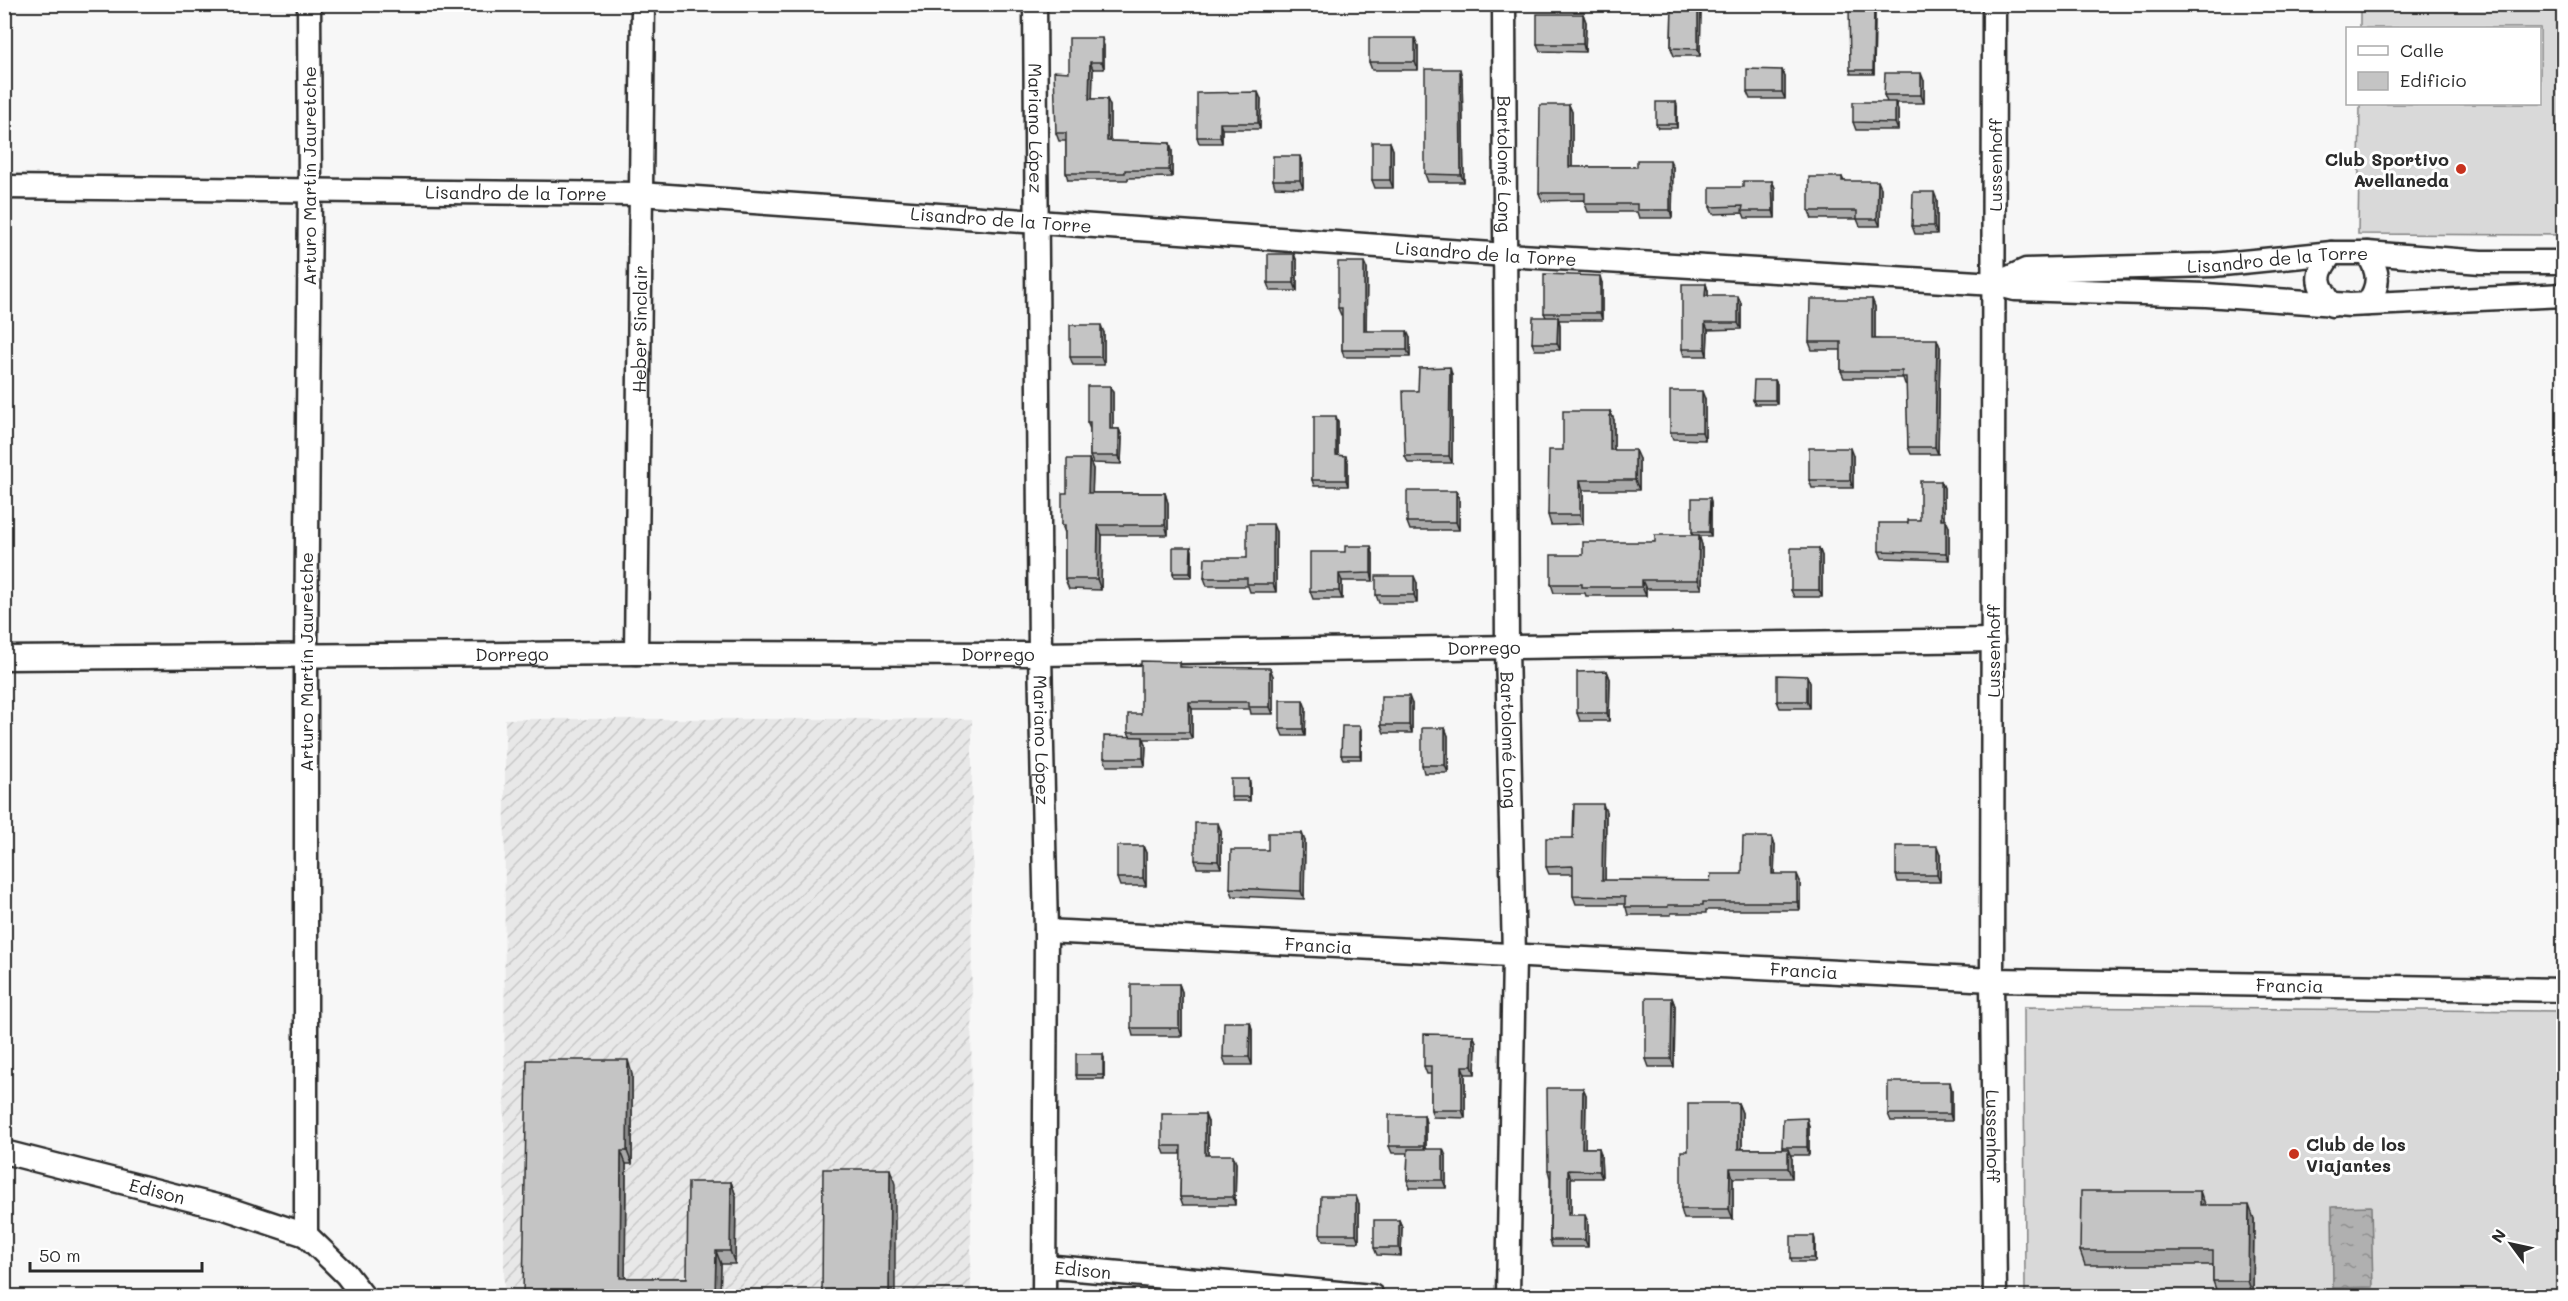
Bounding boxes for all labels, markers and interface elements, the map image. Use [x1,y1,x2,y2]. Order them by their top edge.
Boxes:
legend [2346,27,2541,105]
text: Calle [2400,38,2444,62]
street label: Mariano López [1023,63,1048,193]
street label: Arturo Martín Jauretche [297,66,321,286]
text: Edificio [2400,68,2467,92]
street label: Bartolomé Long [1492,95,1517,233]
street label: Lussenhoff [1983,118,2007,211]
place label: Club Sportivo Avellaneda [2325,147,2449,192]
marker: Club Sportivo Avellaneda [2454,162,2468,176]
street label: Lisandro de la Torre [425,180,607,206]
street label: Lisandro de la Torre [910,201,1093,238]
street label: Lisandro de la Torre [1394,235,1577,271]
street label: Lisandro de la Torre [2187,241,2368,278]
street label: Heber Sinclair [627,265,652,393]
street label: Arturo Martín Jauretche [294,552,318,772]
street label: Lussenhoff [1981,604,2005,697]
street label: Dorrego [1447,635,1521,660]
street label: Dorrego [475,642,549,666]
street label: Dorrego [961,642,1035,666]
street label: Bartolomé Long [1496,671,1523,809]
street label: Mariano López [1028,675,1055,805]
street label: Francia [1284,931,1353,959]
street label: Francia [1770,957,1838,984]
street label: Francia [2256,973,2324,998]
street label: Lussenhoff [1981,1089,2006,1184]
place label: Club de los Viajantes [2306,1132,2406,1177]
marker: Club de los Viajantes [2287,1147,2301,1161]
street label: Edison [127,1172,188,1210]
north arrow [2481,1214,2541,1274]
text: N [2486,1225,2510,1246]
scale bar [30,1235,202,1273]
text: 50 m [39,1243,81,1267]
street label: Edison [1054,1255,1112,1284]

